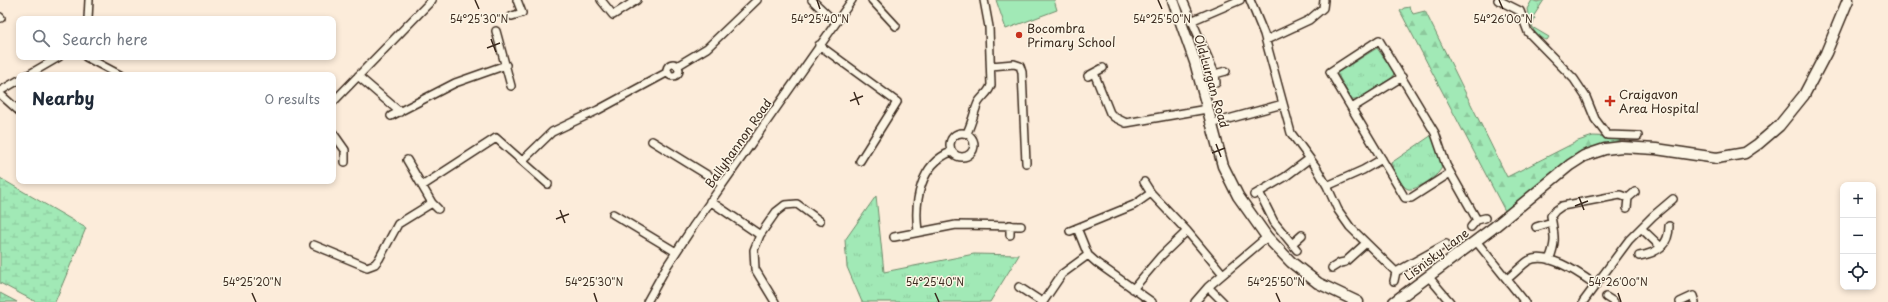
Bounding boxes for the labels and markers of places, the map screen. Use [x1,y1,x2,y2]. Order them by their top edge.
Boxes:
place label: Bocombra Primary School [1027,19,1115,51]
marker: Bocombra Primary School [1014,30,1024,40]
place label: Craigavon Area Hospital [1619,85,1699,117]
marker: Craigavon Area Hospital [1604,95,1616,107]

